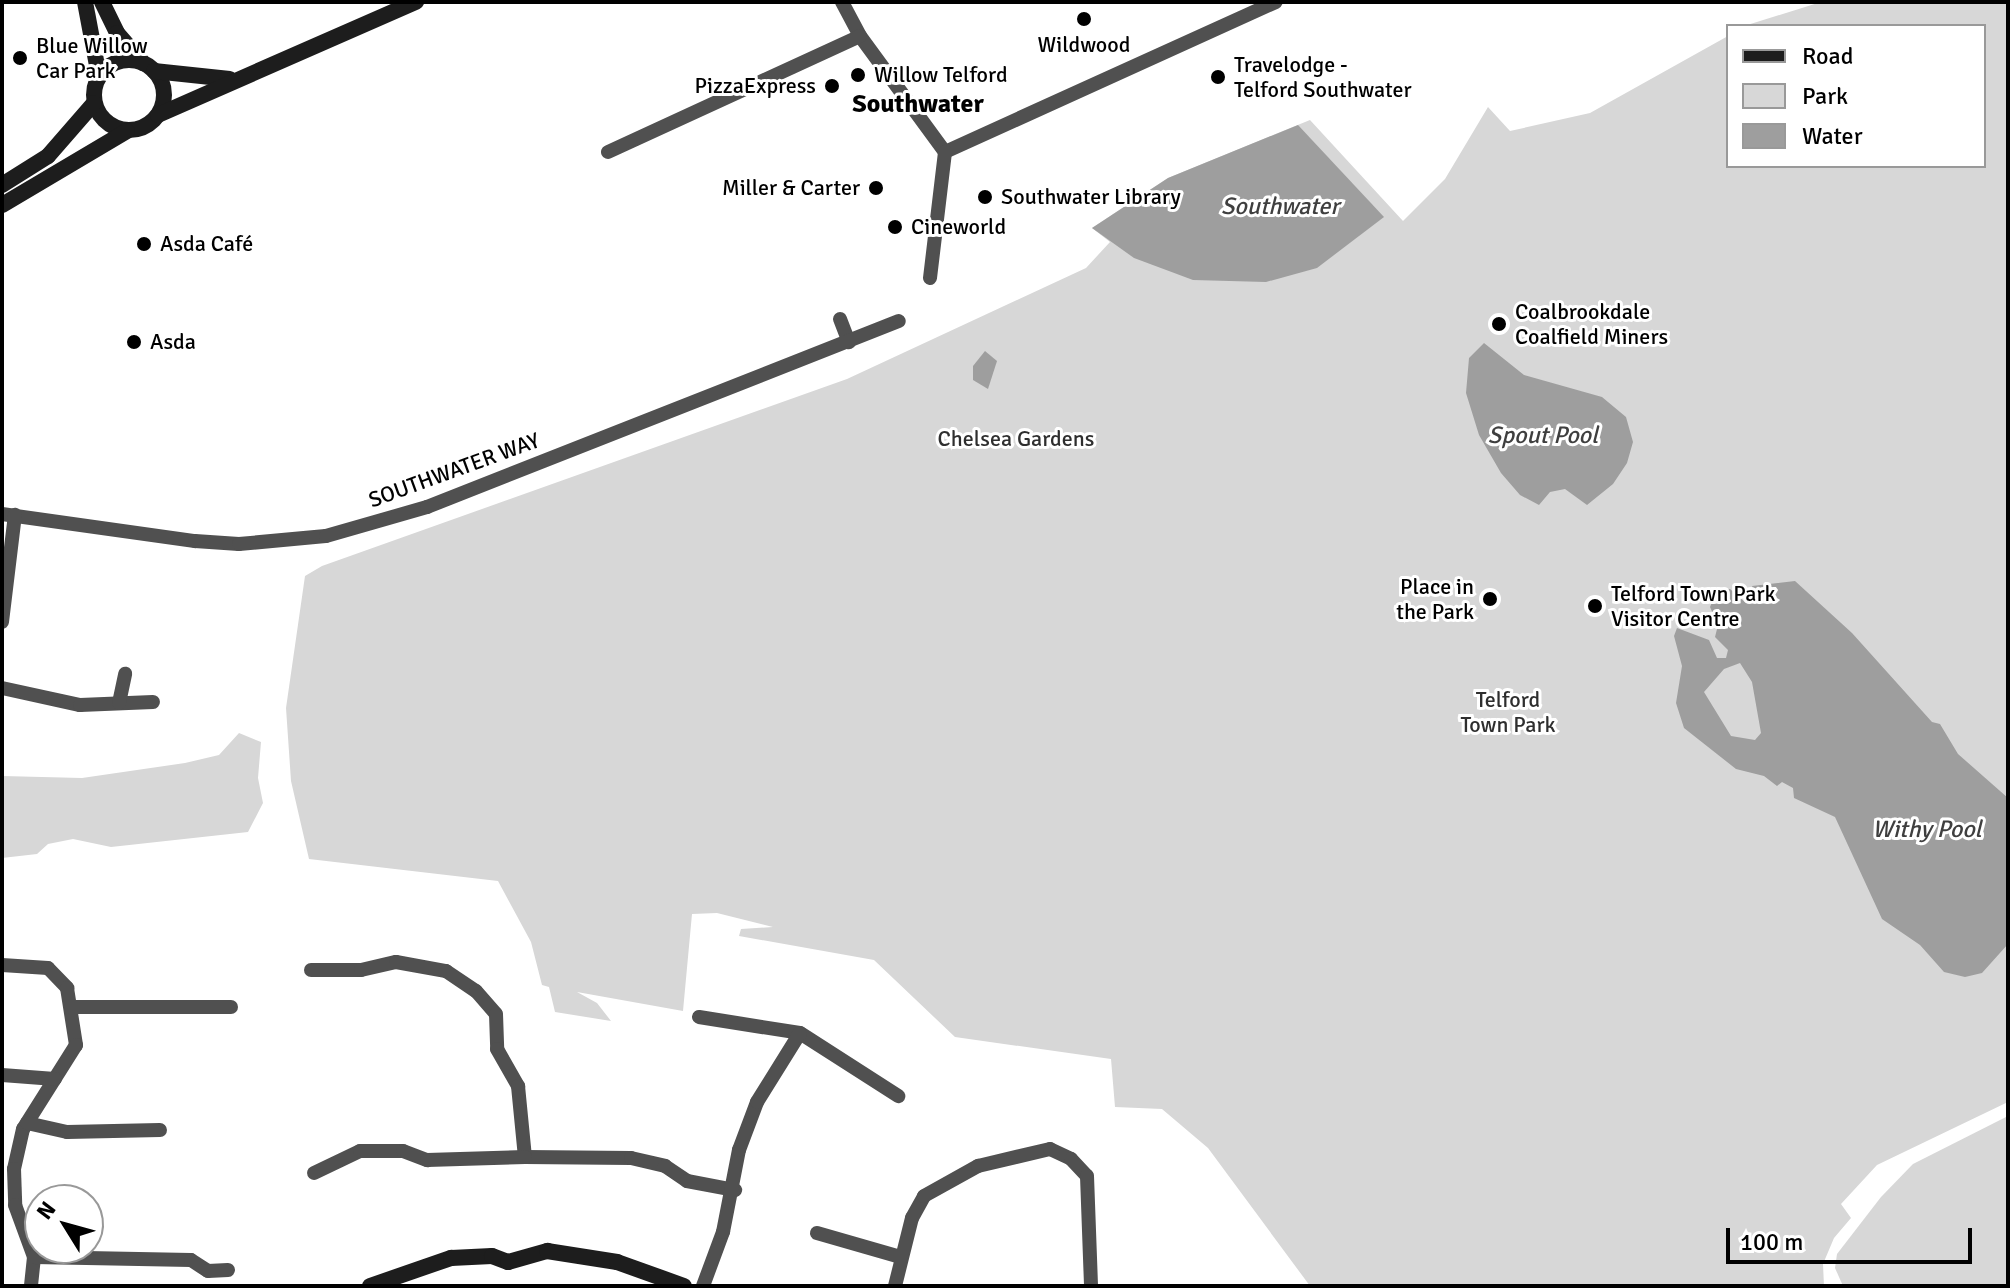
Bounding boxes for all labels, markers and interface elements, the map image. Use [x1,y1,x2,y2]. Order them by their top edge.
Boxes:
marker: Wildwood [1075,10,1093,28]
legend [1726,24,1986,168]
place label: Blue Willow Car Park [36,32,148,84]
place label: Wildwood [1038,32,1130,58]
text: Road [1802,41,1853,71]
marker: Blue Willow Car Park [11,49,29,67]
place label: Travelodge - Telford Southwater [1234,51,1412,102]
place label: Willow Telford [874,62,1008,88]
marker: Willow Telford [849,66,867,84]
marker: Travelodge - Telford Southwater [1209,68,1227,86]
place label: PizzaExpress [695,73,816,99]
marker: PizzaExpress [823,77,841,95]
text: Park [1802,81,1848,111]
district label: Southwater [852,89,984,121]
text: Water [1802,121,1862,151]
place label: Miller & Carter [722,175,860,201]
marker: Miller & Carter [867,179,885,197]
place label: Southwater Library [1001,184,1181,210]
marker: Southwater Library [976,188,994,206]
water label: Southwater [1221,193,1339,221]
place label: Cineworld [911,214,1006,240]
marker: Cineworld [886,218,904,236]
place label: Asda Café [160,231,253,257]
marker: Asda Café [135,235,153,253]
place label: Coalbrookdale Coalfield Miners [1515,298,1668,350]
marker: Coalbrookdale Coalfield Miners [1490,315,1508,333]
place label: Asda [150,329,196,355]
marker: Asda [125,333,143,351]
water label: Spout Pool [1488,422,1598,450]
park label: Chelsea Gardens [938,426,1094,452]
street label: SOUTHWATER WAY [365,427,543,513]
place label: Place in the Park [1396,573,1474,624]
place label: Telford Town Park Visitor Centre [1611,580,1776,632]
marker: Place in the Park [1481,590,1499,608]
marker: Telford Town Park Visitor Centre [1586,597,1604,615]
park label: Telford Town Park [1460,686,1556,738]
water label: Withy Pool [1872,816,1982,844]
north arrow [24,1184,104,1264]
text: N [31,1196,61,1225]
scale bar [1730,1212,1976,1262]
text: 100 m [1740,1227,1803,1257]

